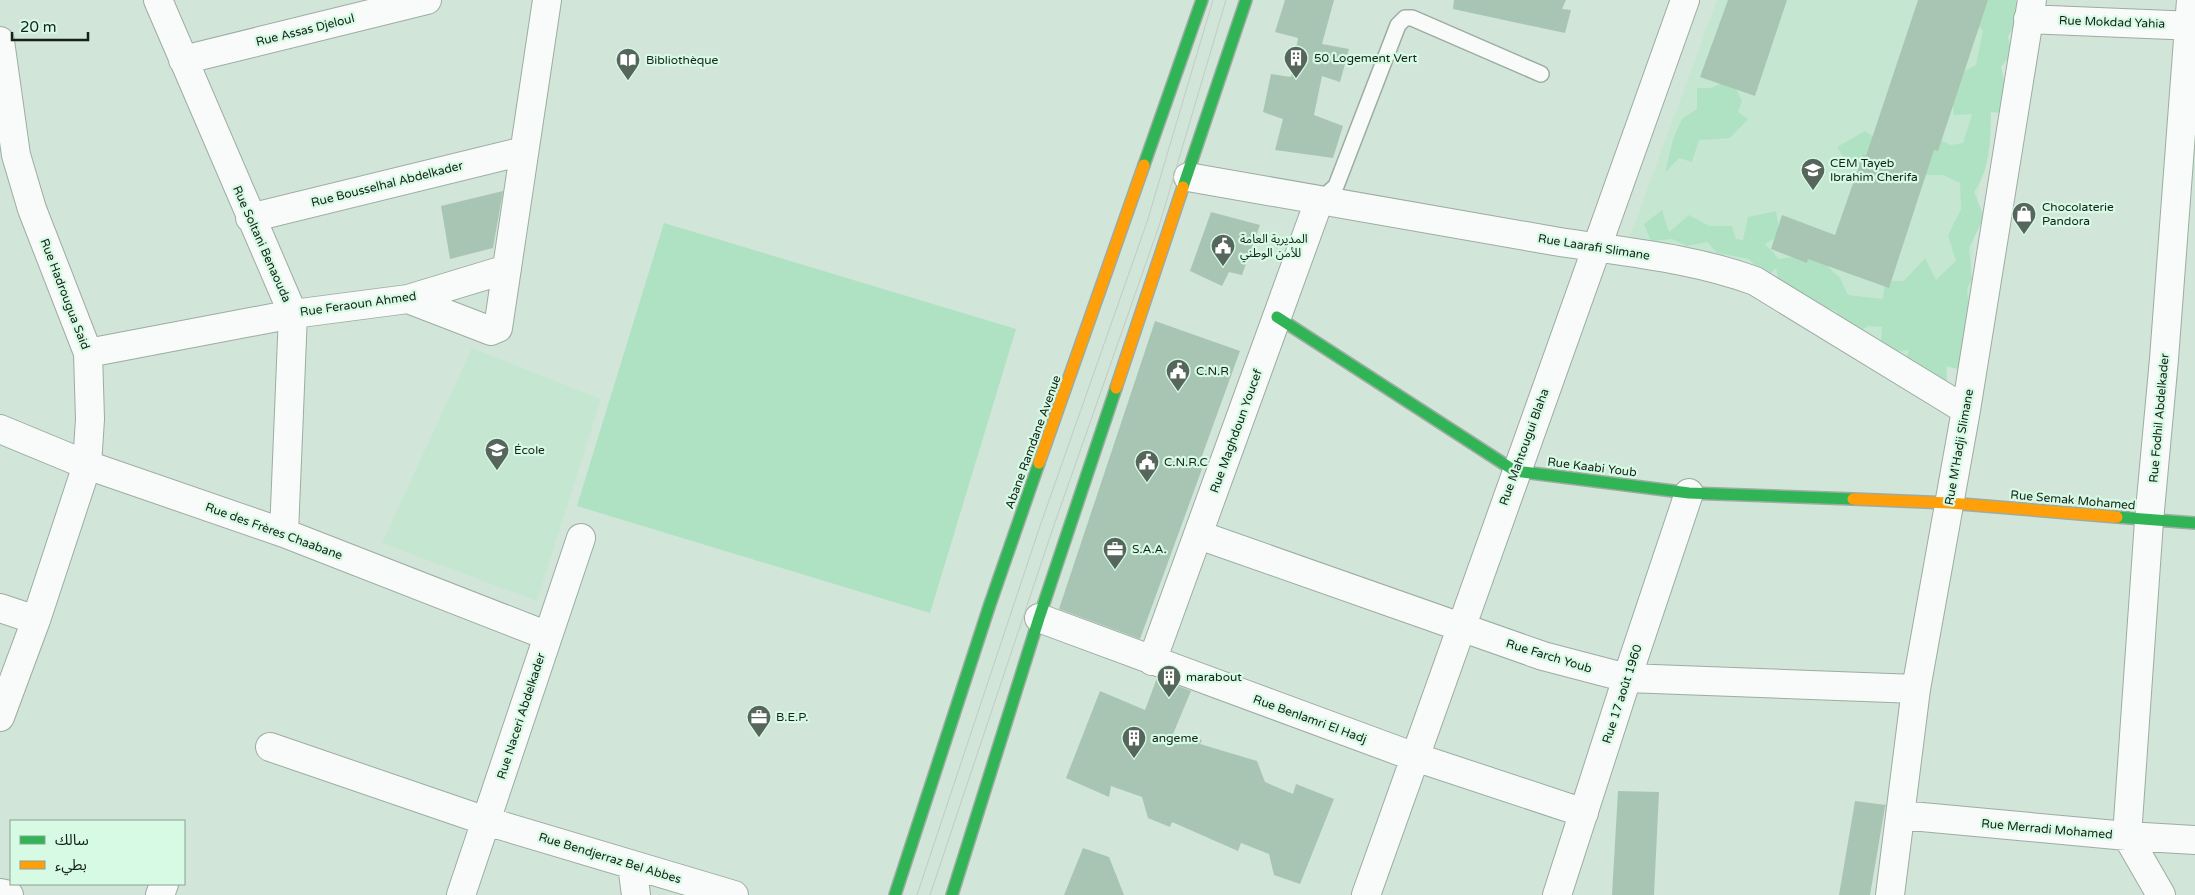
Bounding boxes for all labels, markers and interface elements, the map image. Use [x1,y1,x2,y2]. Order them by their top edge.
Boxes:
scale bar [12,10,89,42]
street label: Rue Assas Djeloul [254,11,356,49]
street label: Rue Mokdad Yahia [2059,13,2165,31]
text: 20 m [20,18,57,36]
building icon: 50 Logement Vert [1283,45,1309,79]
library icon: Bibliothèque [615,47,641,81]
place label: 50 Logement Vert [1314,51,1417,65]
place label: Bibliothèque [646,53,719,67]
place label: CEM Tayeb Ibrahim Cherifa [1830,156,1918,184]
school or university icon: CEM Tayeb Ibrahim Cherifa [1800,157,1826,191]
street label: Rue Bousselhal Abdelkader [310,158,465,210]
street label: Rue Soltani Benaouda [230,183,294,305]
place label: Chocolaterie Pandora [2042,200,2114,228]
shop icon: Chocolaterie Pandora [2011,201,2037,235]
street label: Rue Laarafi Slimane [1537,231,1651,263]
place label: المديرية العامة للأمن الوطني [1240,232,1308,263]
public building icon: المديرية العامة للأمن الوطني [1210,233,1236,267]
street label: Rue Hadrougua Said [37,237,93,351]
street label: Rue Feraoun Ahmed [299,289,417,319]
street label: Rue Fodhil Abdelkader [2146,352,2172,483]
public building icon: C.N.R [1165,358,1191,392]
place label: C.N.R [1196,364,1229,378]
street label: Rue Maghdoun Youcef [1207,367,1265,495]
street label: Abane Ramdane Avenue [1002,373,1064,511]
street label: Rue Mahtougui Blaha [1496,387,1552,507]
street label: Rue M'Hadji Slimane [1942,388,1976,506]
school or university icon: École [484,437,510,471]
place label: École [514,443,545,457]
public building icon: C.N.R.C [1134,449,1160,483]
place label: C.N.R.C [1164,455,1208,469]
street label: Rue Kaabi Youb [1547,455,1637,479]
street label: Rue Semak Mohamed [2010,488,2136,512]
street label: Rue des Frères Chaabane [204,500,345,562]
office icon: S.A.A. [1102,536,1128,570]
place label: S.A.A. [1132,542,1167,556]
street label: Rue Farch Youb [1504,636,1594,676]
street label: Rue 17 août 1960 [1599,642,1645,745]
street label: Rue Naceri Abdelkader [494,651,548,781]
building icon: marabout [1156,664,1182,698]
place label: marabout [1186,670,1242,684]
street label: Rue Benlamri El Hadj [1251,692,1369,746]
office icon: B.E.P. [746,704,772,738]
place label: B.E.P. [776,710,808,724]
building icon: angeme [1121,725,1147,759]
place label: angeme [1152,731,1198,745]
street label: Rue Merradi Mohamed [1981,816,2113,842]
legend [10,820,185,885]
street label: Rue Bendjerraz Bel Abbes [537,830,683,886]
text: سالك [55,831,89,849]
text: بطيء [55,856,87,876]

